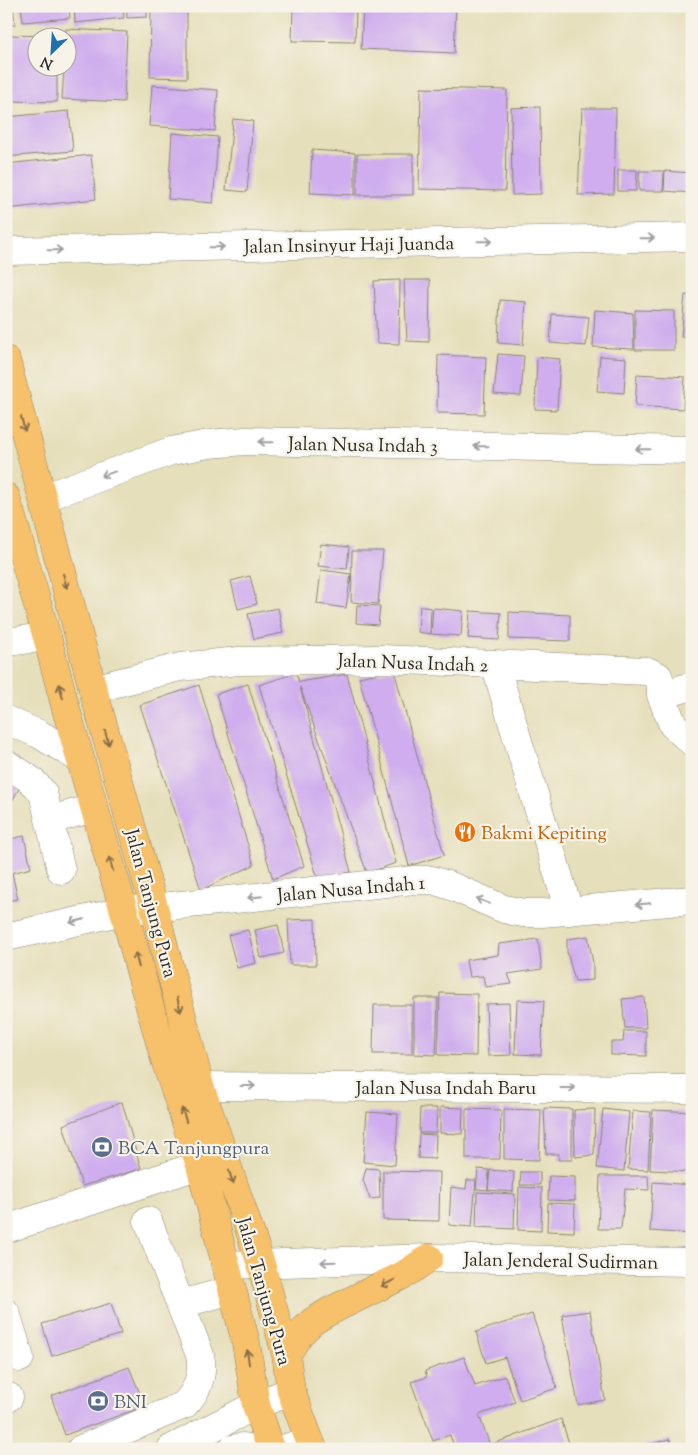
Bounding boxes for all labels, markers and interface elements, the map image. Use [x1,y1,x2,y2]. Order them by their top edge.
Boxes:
north arrow [28,28,78,78]
text: N [38,51,57,73]
street label: Jalan Insinyur Haji Juanda [243,231,455,262]
one-way arrow [639,233,655,243]
one-way arrow [476,236,493,246]
one-way arrow [209,242,225,252]
one-way arrow [46,245,63,255]
one-way arrow [19,416,29,432]
street label: Jalan Nusa Indah 3 [287,432,438,461]
one-way arrow [258,437,274,447]
one-way arrow [473,441,489,451]
one-way arrow [635,444,652,454]
one-way arrow [101,470,116,479]
one-way arrow [61,573,70,589]
street label: Jalan Nusa Indah 2 [336,648,489,681]
one-way arrow [56,683,65,699]
one-way arrow [103,730,113,746]
restaurant icon: Bakmi Kepiting [453,820,477,844]
place label: Bakmi Kepiting [481,821,607,848]
street label: Jalan Tanjung Pura [117,825,182,981]
one-way arrow [105,856,115,872]
street label: Jalan Nusa Indah 1 [275,871,427,910]
one-way arrow [248,892,264,902]
one-way arrow [476,895,491,905]
one-way arrow [635,900,651,909]
one-way arrow [69,917,85,927]
one-way arrow [132,952,141,968]
one-way arrow [175,997,184,1013]
street label: Jalan Nusa Indah Baru [355,1076,536,1103]
one-way arrow [240,1081,256,1091]
one-way arrow [560,1083,576,1093]
one-way arrow [178,1108,188,1124]
bank icon: BCA Tanjungpura [90,1135,114,1159]
place label: BCA Tanjungpura [118,1136,269,1163]
one-way arrow [227,1169,236,1185]
street label: Jalan Tanjung Pura [228,1214,297,1369]
street label: Jalan Jenderal Sudirman [462,1247,659,1278]
one-way arrow [320,1257,336,1266]
one-way arrow [381,1279,396,1288]
one-way arrow [243,1349,253,1365]
bank icon: BNI [86,1389,110,1413]
place label: BNI [114,1390,147,1417]

